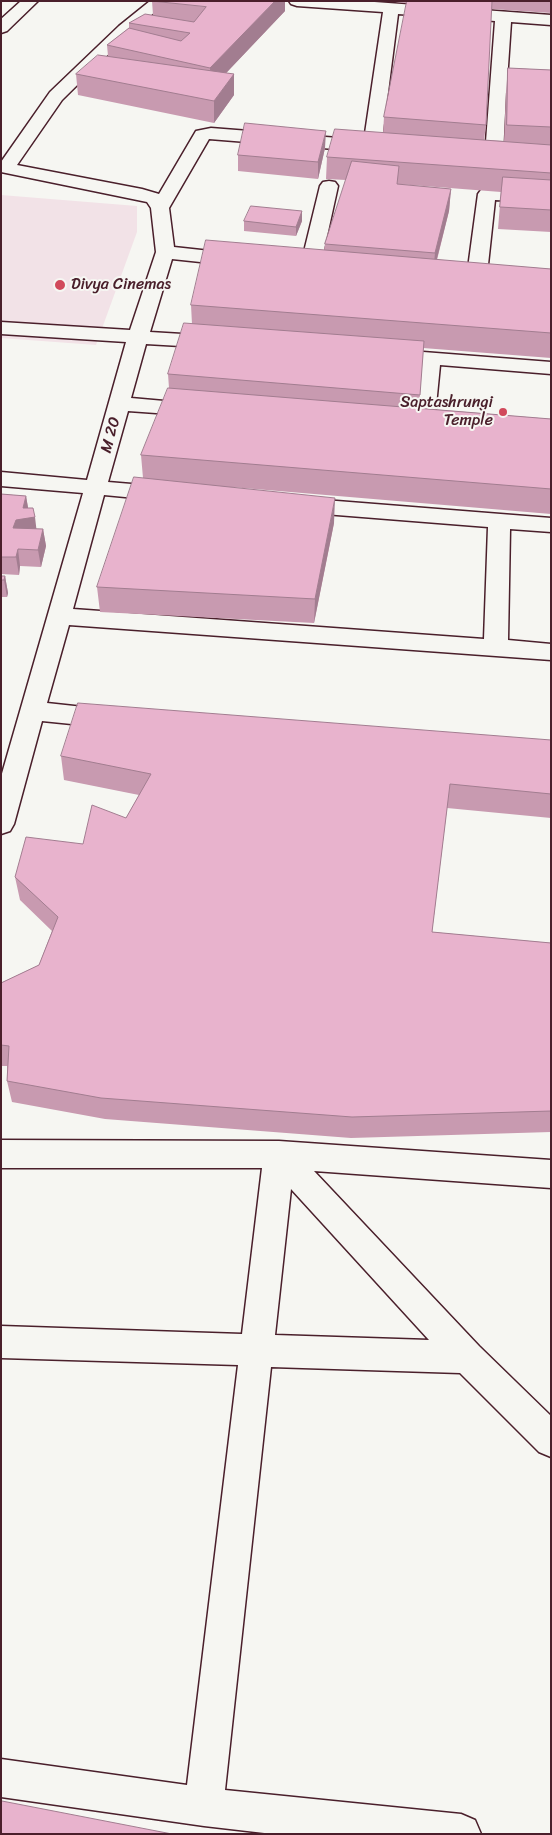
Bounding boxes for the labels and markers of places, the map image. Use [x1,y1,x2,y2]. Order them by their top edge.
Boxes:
place label: Divya Cinemas [71,275,171,295]
marker: Divya Cinemas [53,278,67,292]
place label: Saptashrungi Temple [400,393,493,431]
marker: Saptashrungi Temple [497,406,509,418]

